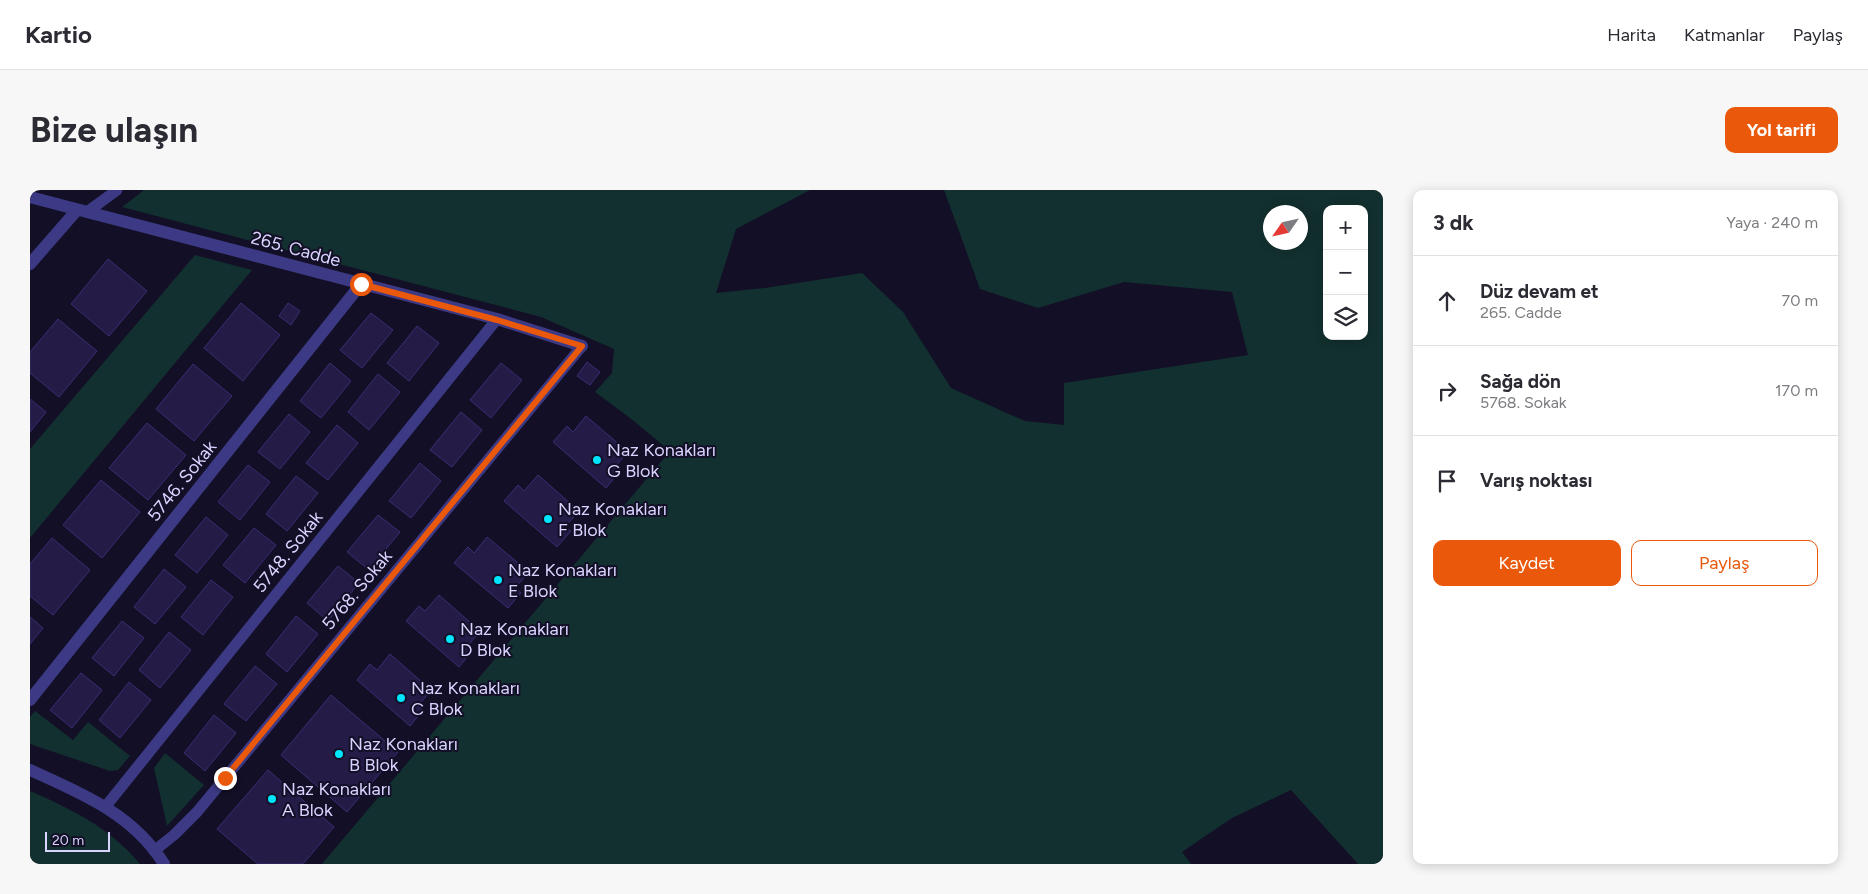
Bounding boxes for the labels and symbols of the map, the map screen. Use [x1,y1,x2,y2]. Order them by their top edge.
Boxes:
north arrow [1263,205,1308,250]
street label: 265. Cadde [249,226,343,272]
route start [350,273,373,296]
street label: 5746. Sokak [143,436,221,526]
place label: Naz Konakları G Blok [607,439,716,482]
marker: Naz Konakları G Blok [591,454,603,466]
place label: Naz Konakları F Blok [558,498,667,541]
street label: 5748. Sokak [248,507,328,597]
marker: Naz Konakları F Blok [542,513,554,525]
street label: 5768. Sokak [317,545,397,634]
place label: Naz Konakları E Blok [508,559,617,602]
marker: Naz Konakları E Blok [492,574,504,586]
place label: Naz Konakları D Blok [460,618,569,661]
marker: Naz Konakları D Blok [444,633,456,645]
place label: Naz Konakları C Blok [411,677,520,720]
marker: Naz Konakları C Blok [395,692,407,704]
place label: Naz Konakları B Blok [349,733,458,776]
marker: Naz Konakları B Blok [333,748,345,760]
route end [214,767,237,790]
place label: Naz Konakları A Blok [282,778,391,821]
marker: Naz Konakları A Blok [266,793,278,805]
scale bar [45,829,110,852]

